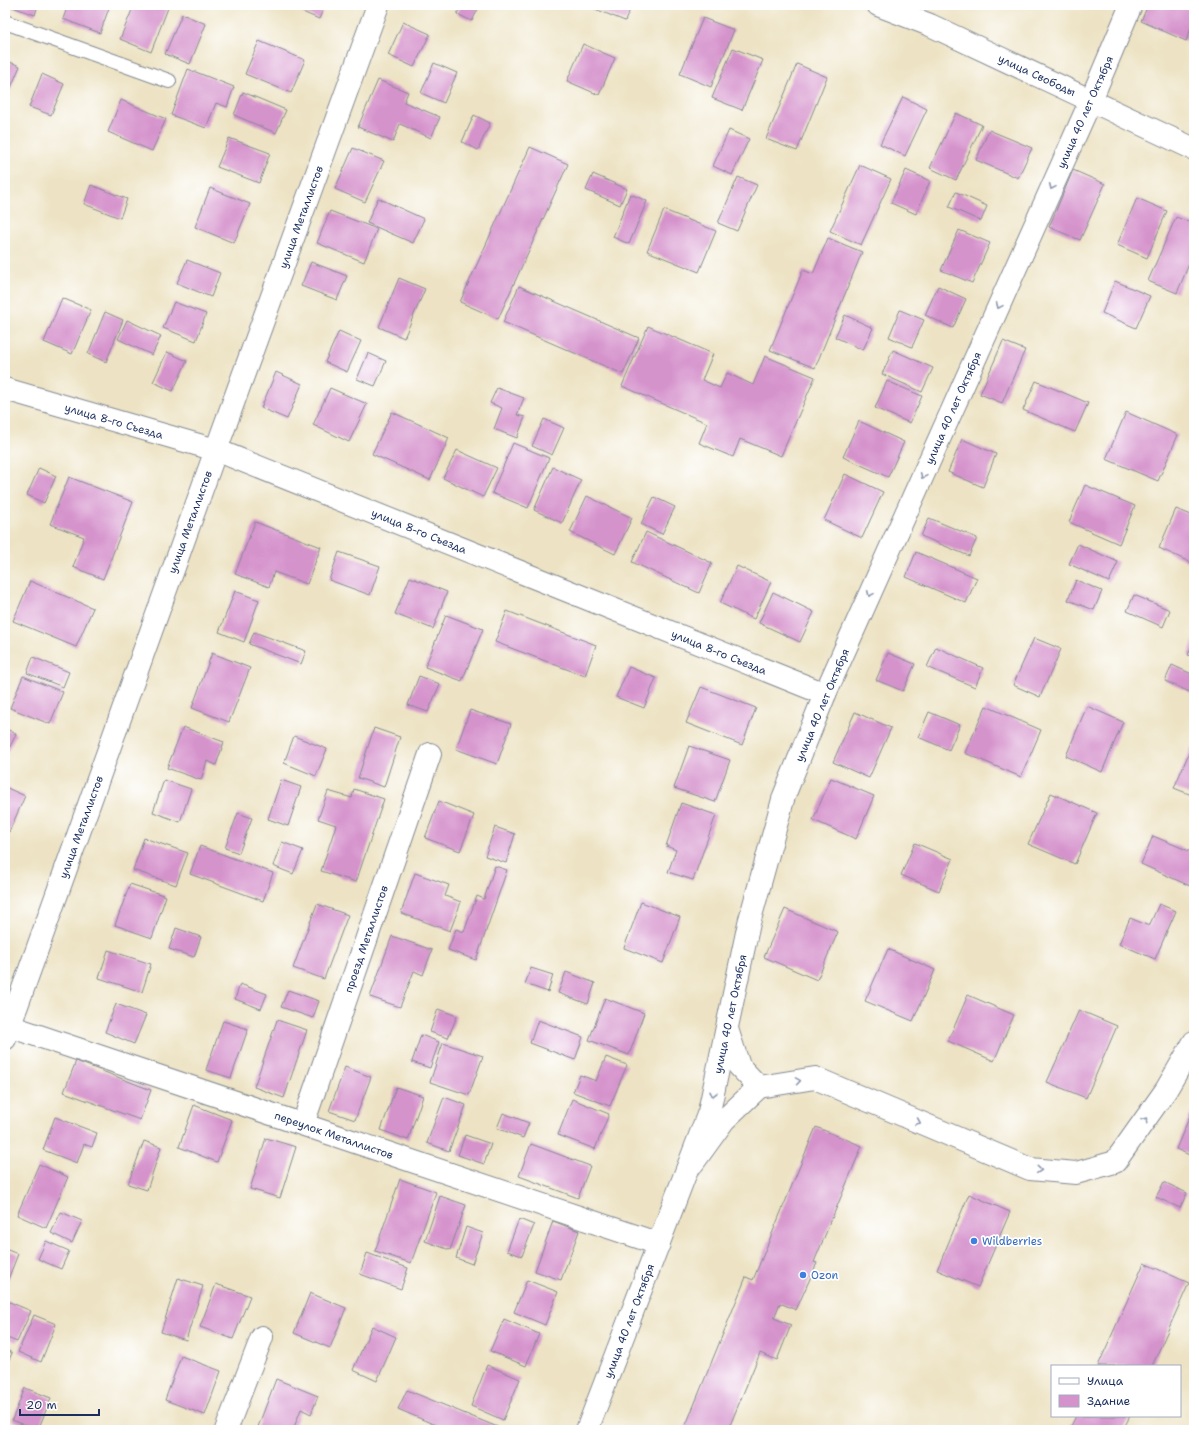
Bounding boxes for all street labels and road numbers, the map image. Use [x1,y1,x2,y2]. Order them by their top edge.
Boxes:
street label: улица Свободы [996,51,1078,100]
street label: улица 40 лет Октября [1054,54,1117,171]
street label: улица Металлистов [276,164,327,271]
street label: улица 40 лет Октября [922,350,985,467]
street label: улица 8-го Съезда [63,400,165,443]
street label: улица Металлистов [165,469,216,576]
street label: улица 8-го Съезда [369,505,469,558]
street label: улица 8-го Съезда [669,626,769,679]
street label: улица 40 лет Октября [792,646,853,764]
street label: улица Металлистов [56,774,107,881]
street label: проезд Металлистов [341,883,392,995]
street label: улица 40 лет Октября [711,953,750,1075]
street label: переулок Металлистов [273,1108,395,1163]
street label: улица 40 лет Октября [601,1262,658,1381]

